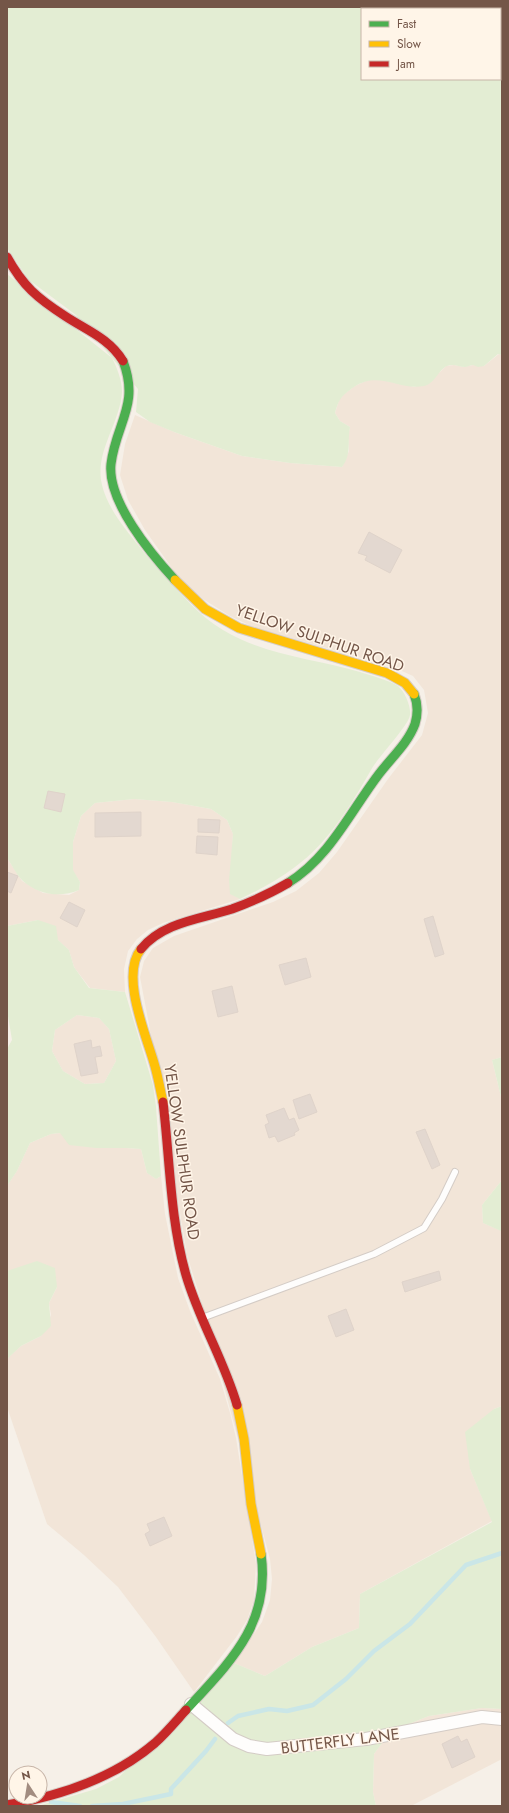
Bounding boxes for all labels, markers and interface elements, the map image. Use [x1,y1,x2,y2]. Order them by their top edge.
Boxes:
legend [361,8,501,80]
text: Fast [397,15,416,33]
text: Slow [397,35,422,53]
text: Jam [395,55,415,73]
street label: YELLOW SULPHUR ROAD [233,598,408,678]
street label: YELLOW SULPHUR ROAD [158,1063,206,1241]
street label: BUTTERFLY LANE [279,1722,401,1760]
north arrow [8,1765,48,1805]
text: N [20,1766,32,1784]

